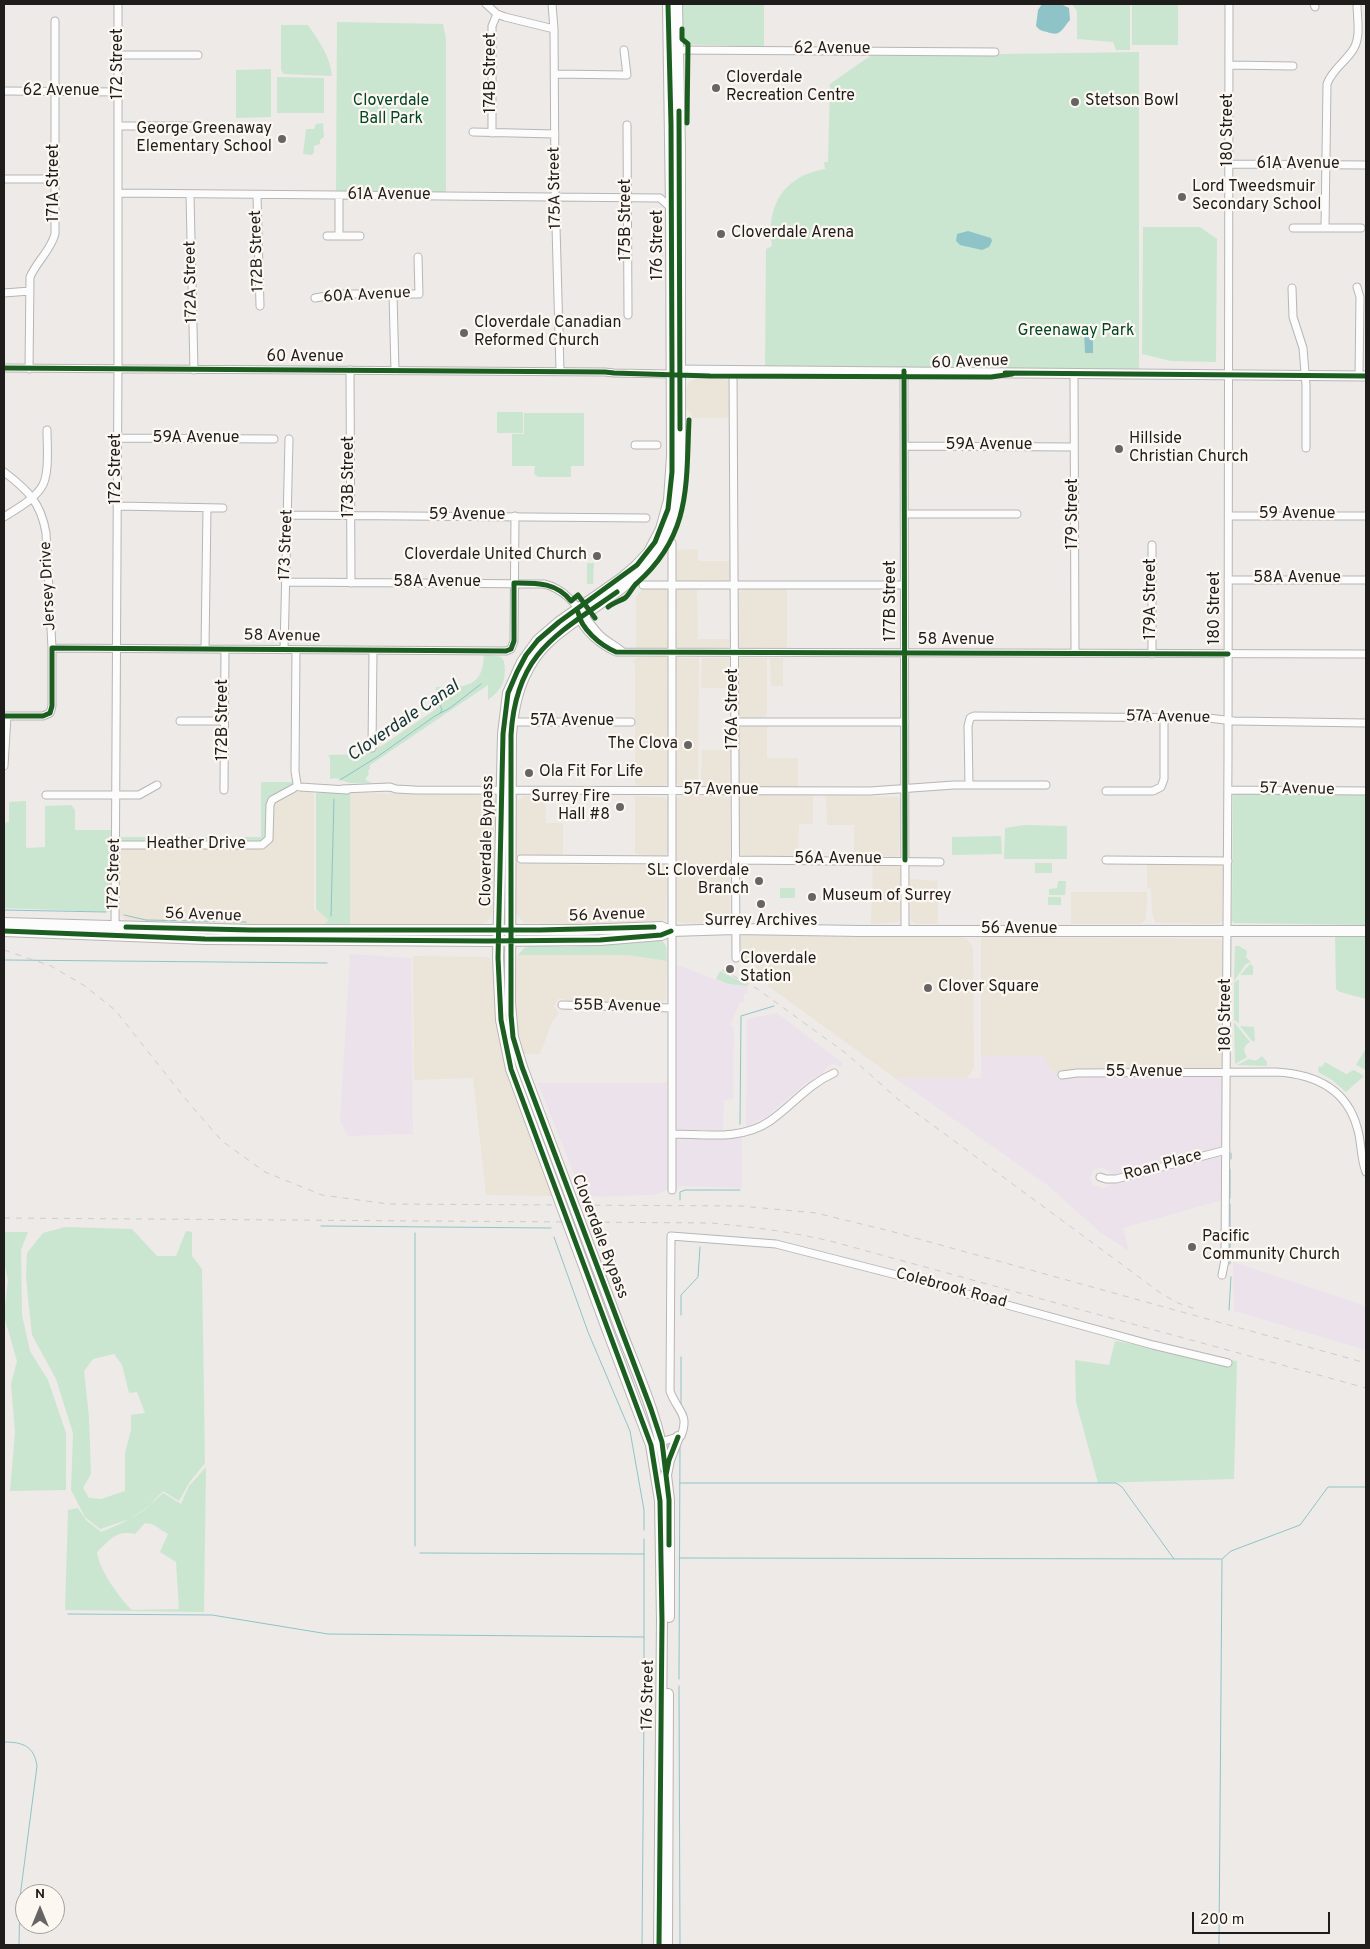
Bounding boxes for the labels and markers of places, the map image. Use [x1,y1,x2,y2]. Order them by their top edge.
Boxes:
place label: Cloverdale Recreation Centre [726,69,855,107]
marker: Cloverdale Recreation Centre [710,82,722,94]
place label: Stetson Bowl [1085,92,1179,112]
marker: Stetson Bowl [1069,96,1081,108]
place label: George Greenaway Elementary School [136,120,272,158]
marker: George Greenaway Elementary School [276,133,288,145]
place label: Lord Tweedsmuir Secondary School [1192,178,1321,216]
marker: Lord Tweedsmuir Secondary School [1176,191,1188,203]
place label: Cloverdale Arena [731,224,854,244]
marker: Cloverdale Arena [715,228,727,240]
place label: Cloverdale Canadian Reformed Church [474,314,621,352]
marker: Cloverdale Canadian Reformed Church [458,327,470,339]
place label: Hillside Christian Church [1129,430,1249,468]
marker: Hillside Christian Church [1113,443,1125,455]
place label: Cloverdale United Church [404,546,587,566]
marker: Cloverdale United Church [591,550,603,562]
place label: The Clova [607,735,678,755]
marker: The Clova [682,739,694,751]
place label: Ola Fit For Life [539,763,643,783]
marker: Ola Fit For Life [523,767,535,779]
place label: Surrey Fire Hall #8 [531,788,610,826]
marker: Surrey Fire Hall #8 [614,801,626,813]
place label: SL: Cloverdale Branch [647,862,749,900]
marker: SL: Cloverdale Branch [753,875,765,887]
place label: Museum of Surrey [822,887,952,907]
marker: Museum of Surrey [806,891,818,903]
marker: Surrey Archives [755,898,767,910]
place label: Surrey Archives [704,912,818,932]
place label: Cloverdale Station [740,950,816,988]
marker: Cloverdale Station [724,963,736,975]
place label: Clover Square [938,978,1039,998]
marker: Clover Square [922,982,934,994]
place label: Pacific Community Church [1202,1228,1340,1266]
marker: Pacific Community Church [1186,1241,1198,1253]

